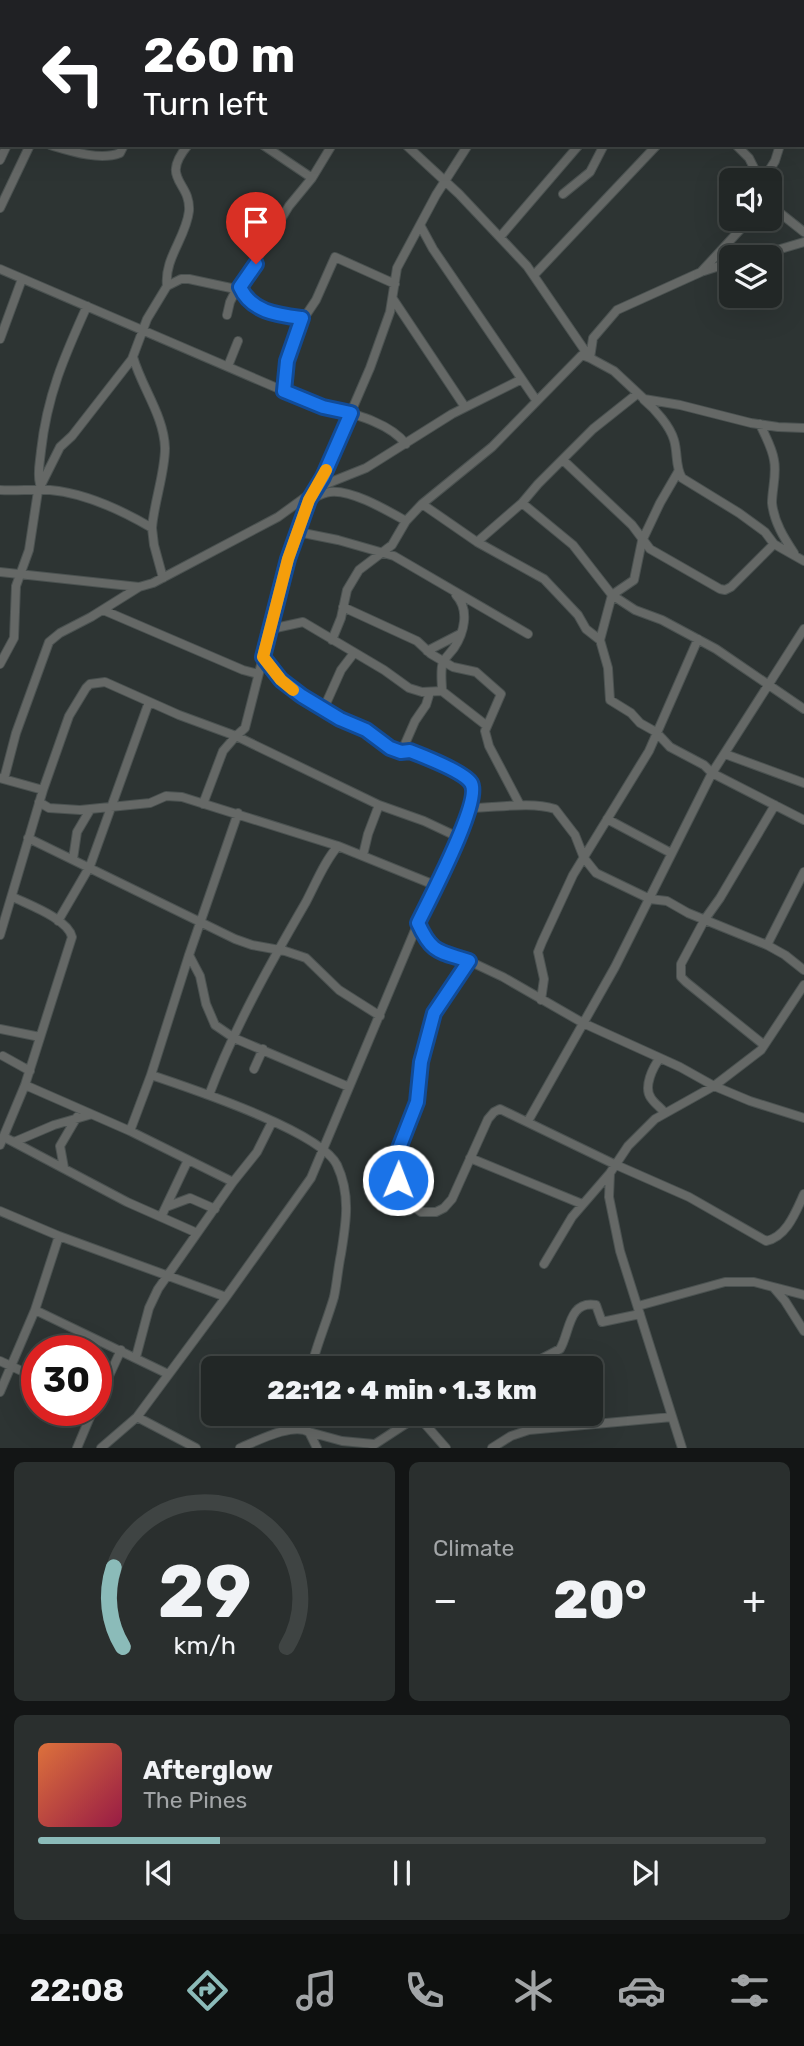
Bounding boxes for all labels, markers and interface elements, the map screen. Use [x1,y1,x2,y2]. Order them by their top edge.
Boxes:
text: 260 m [143,26,295,84]
icon: left [28,28,119,119]
text: Turn left [143,85,268,123]
map controls [719,168,782,308]
button: sound [719,168,782,231]
pin [226,192,286,264]
icon: arrive [237,203,275,241]
button: layers [719,245,782,308]
position arrow [361,1143,435,1217]
speed limit sign: 30 [21,1335,112,1426]
text: 22:12 · 4 min · 1.3 km [267,1375,537,1406]
text: Climate [433,1534,514,1562]
text: 29 [158,1550,251,1636]
text: 20° [553,1569,647,1631]
text: − [433,1577,458,1623]
text: + [742,1577,766,1623]
text: km/h [173,1631,236,1660]
text: Afterglow [143,1755,273,1786]
text: The Pines [143,1786,247,1814]
icon: previous [140,1854,178,1892]
icon: pause [383,1854,421,1892]
icon: next [626,1854,664,1892]
icon: directions [183,1966,232,2015]
icon: music [292,1966,341,2015]
icon: phone [400,1966,449,2015]
icon: climate [509,1966,558,2015]
icon: car [617,1966,666,2015]
icon: filters [725,1966,774,2015]
text: 22:08 [30,1971,124,2009]

